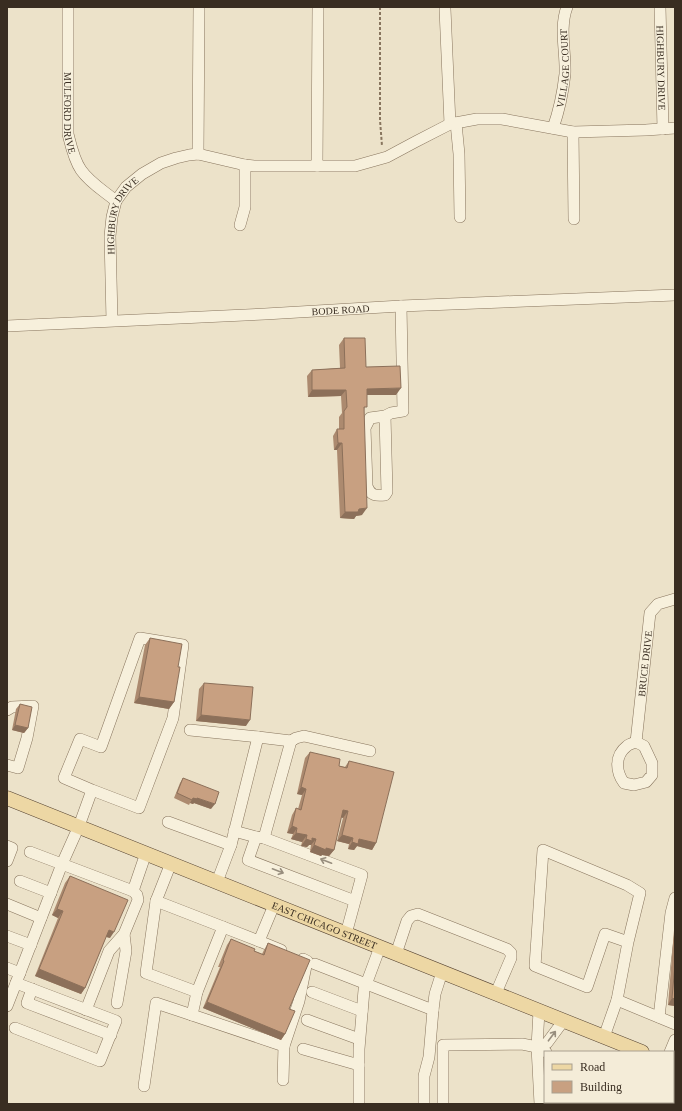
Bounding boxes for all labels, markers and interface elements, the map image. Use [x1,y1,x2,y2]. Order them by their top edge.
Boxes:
street label: HIGHBURY DRIVE [654,25,668,111]
street label: VILLAGE COURT [554,29,571,109]
street label: MULFORD DRIVE [62,72,78,155]
street label: HIGHBURY DRIVE [105,174,140,255]
street label: BODE ROAD [311,303,370,317]
street label: BRUCE DRIVE [636,630,654,697]
one-way arrow [320,857,332,865]
one-way arrow [272,868,284,876]
street label: EAST CHICAGO STREET [270,900,378,951]
one-way arrow [548,1031,556,1042]
legend [544,1051,674,1103]
text: Road [580,1060,605,1074]
text: Building [580,1080,622,1094]

